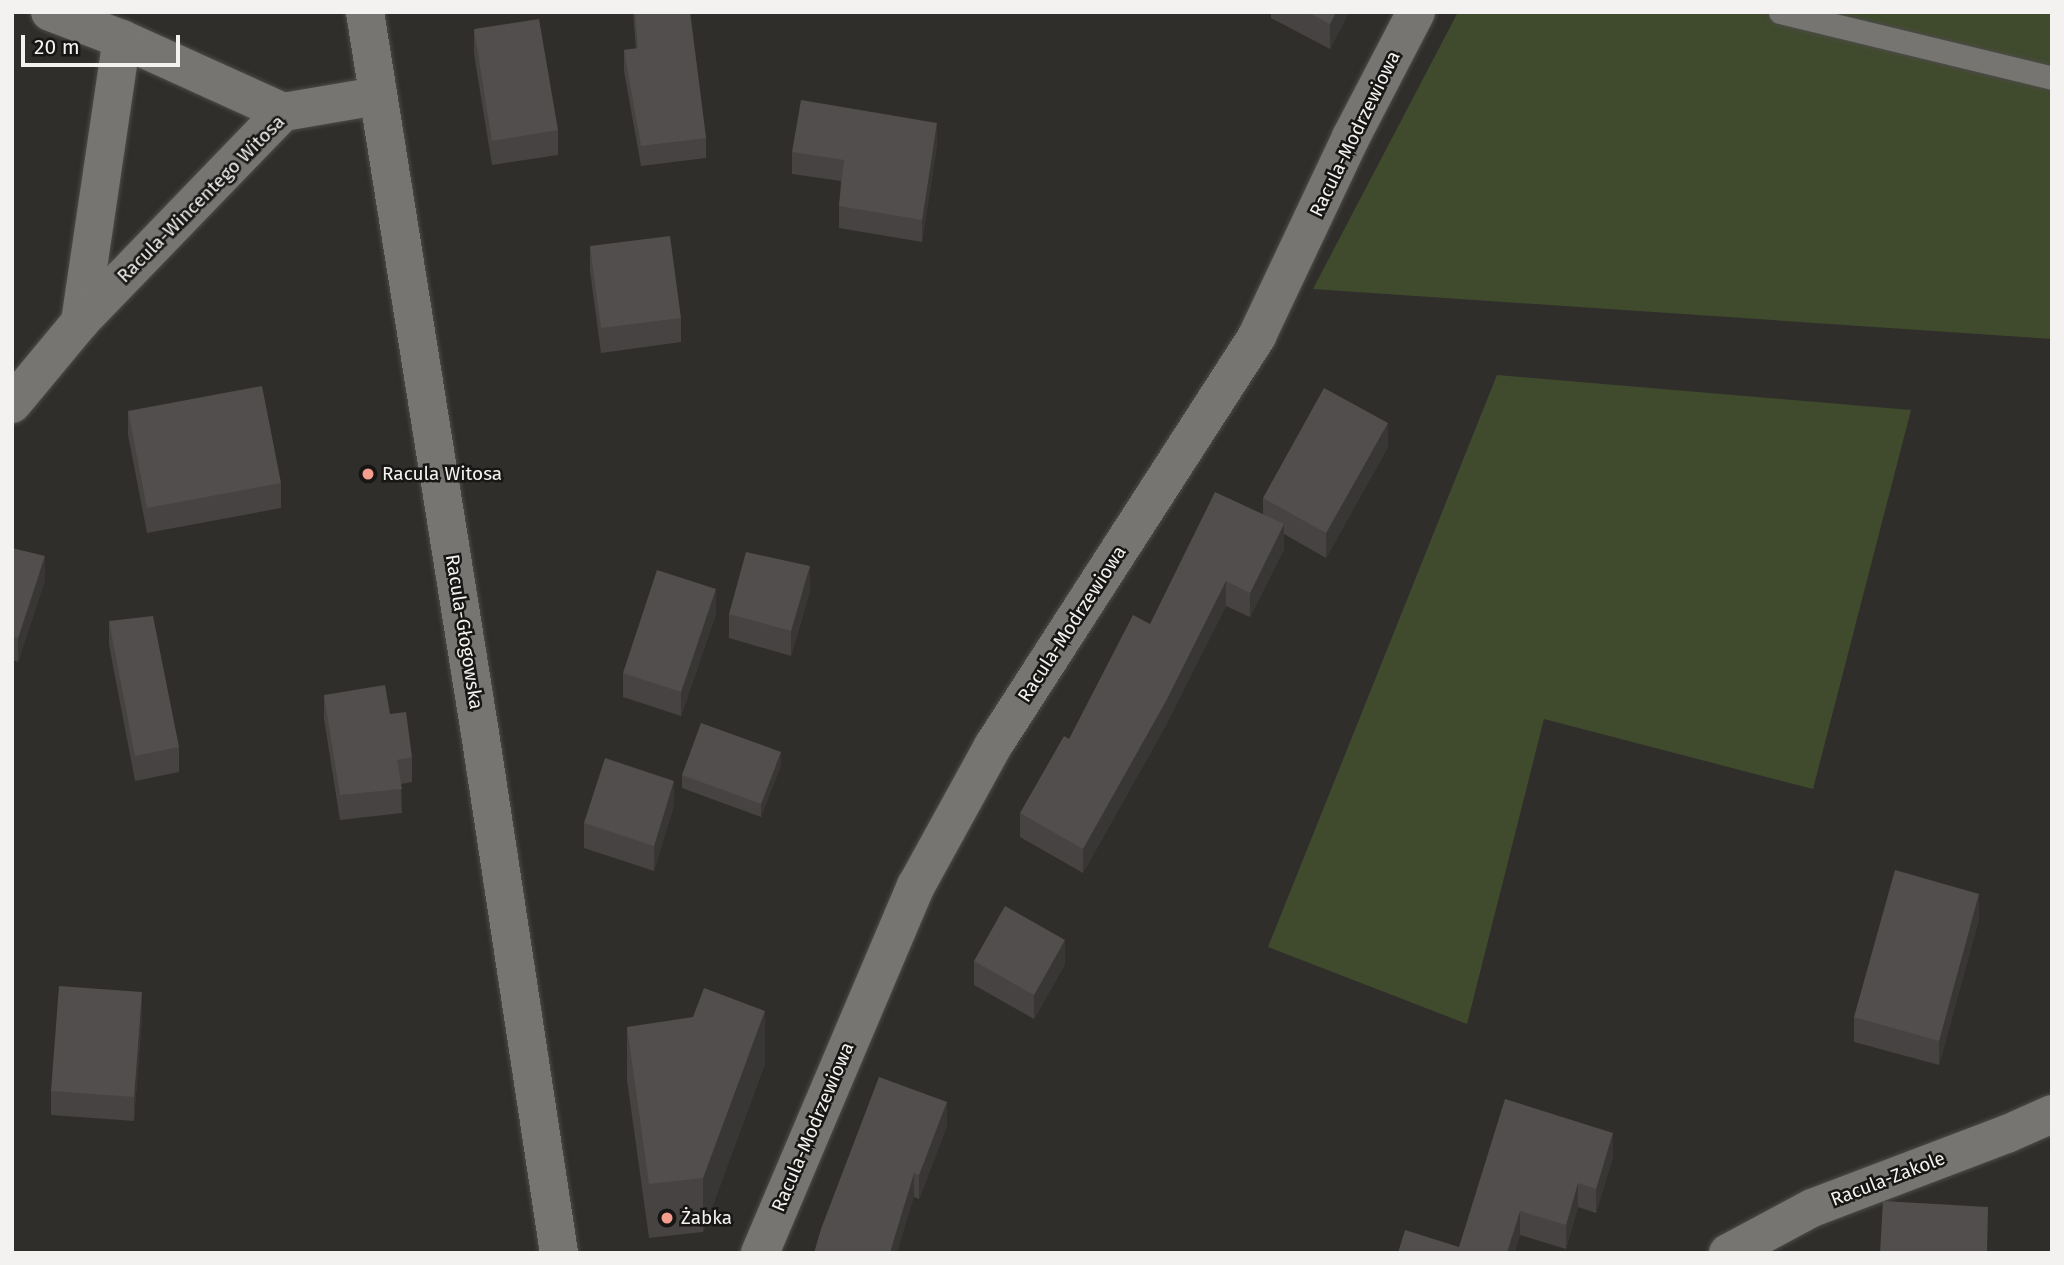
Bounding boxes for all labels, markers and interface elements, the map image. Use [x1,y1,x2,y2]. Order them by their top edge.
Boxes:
scale bar [24,21,184,65]
text: 20 m [34,34,80,60]
street label: Racula-Modrzewiowa [1305,47,1405,221]
street label: Racula-Wincentego Witosa [112,110,290,288]
place label: Racula Witosa [382,463,502,485]
marker: Racula Witosa [360,466,376,482]
street label: Racula-Modrzewiowa [1013,542,1131,706]
street label: Racula-Głogowska [440,553,488,711]
street label: Racula-Modrzewiowa [767,1039,859,1215]
street label: Racula-Zakole [1828,1147,1948,1211]
place label: Żabka [681,1207,732,1229]
marker: Żabka [659,1210,675,1226]

